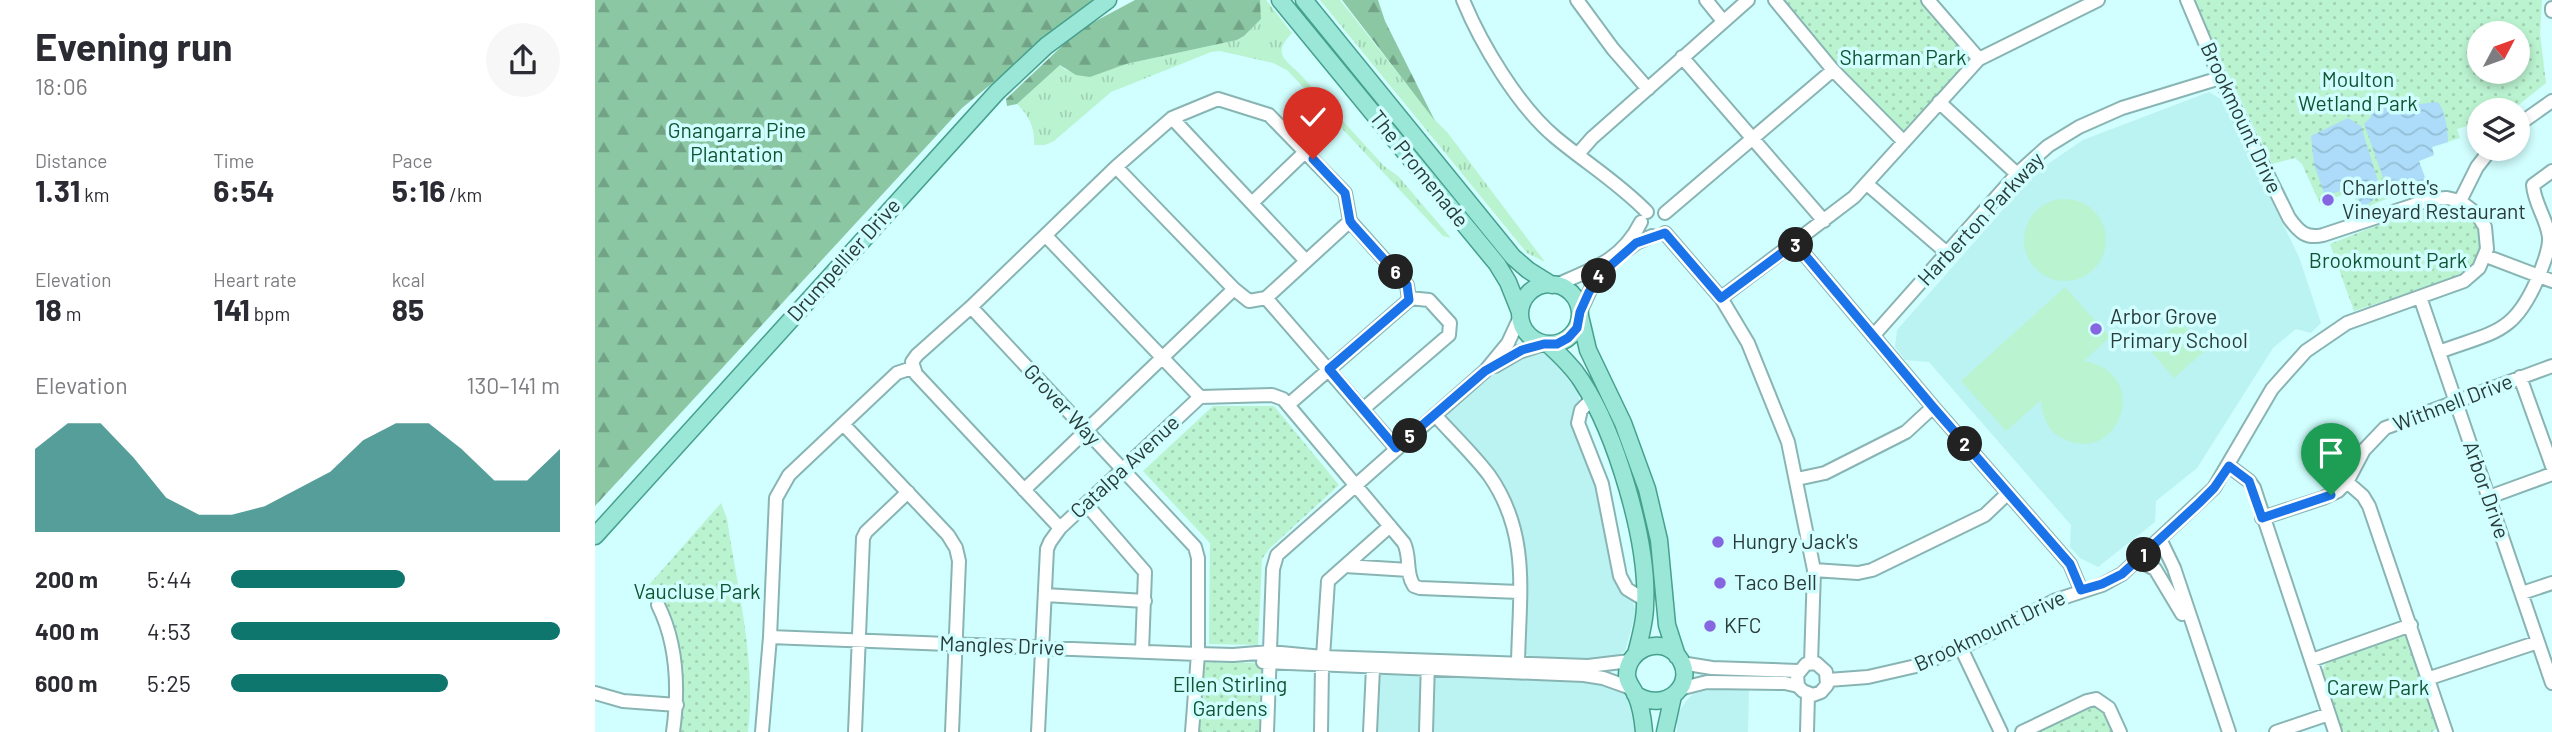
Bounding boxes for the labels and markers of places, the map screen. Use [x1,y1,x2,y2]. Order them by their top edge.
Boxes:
pin [1283,87,1343,159]
place label: Charlotte's Vineyard Restaurant [2342,174,2526,223]
marker: Charlotte's Vineyard Restaurant [2320,192,2336,208]
pin: 3 [1779,228,1813,262]
pin: 6 [1379,254,1413,290]
pin: 4 [1581,258,1616,294]
place label: Arbor Grove Primary School [2110,303,2248,352]
marker: Arbor Grove Primary School [2088,321,2104,337]
pin: 5 [1393,418,1427,453]
pin [2301,423,2361,495]
pin: 2 [1947,426,1983,462]
place label: Hungry Jack's [1732,528,1858,553]
marker: Hungry Jack's [1710,534,1726,550]
pin: 1 [2127,538,2161,572]
place label: Taco Bell [1734,569,1817,594]
marker: Taco Bell [1712,575,1728,591]
place label: KFC [1724,612,1761,637]
marker: KFC [1702,618,1718,634]

